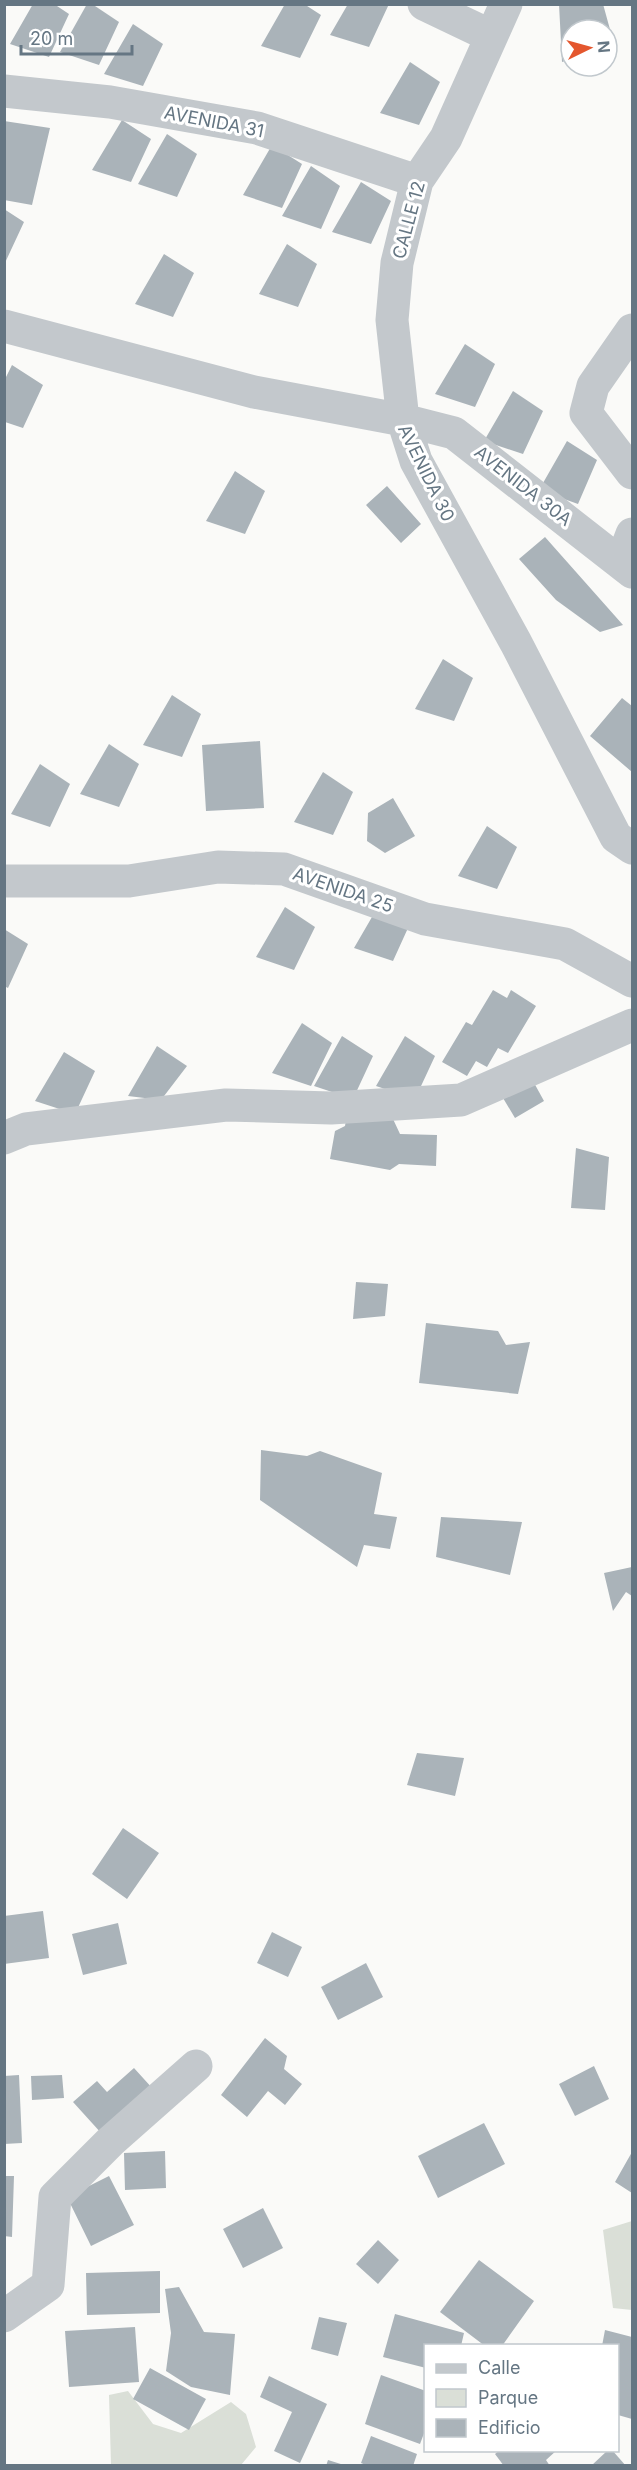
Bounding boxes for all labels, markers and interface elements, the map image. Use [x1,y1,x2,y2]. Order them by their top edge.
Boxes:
scale bar [21,18,132,56]
north arrow [559,18,619,78]
text: 20 m [30,28,73,49]
text: N [593,40,614,54]
street label: AVENIDA 31 [162,102,266,141]
street label: CALLE 12 [388,179,429,261]
street label: AVENIDA 30 [394,421,459,525]
street label: AVENIDA 30A [471,441,576,530]
street label: AVENIDA 25 [290,863,396,916]
legend [424,2344,619,2452]
text: Calle [478,2357,520,2378]
text: Parque [478,2387,538,2408]
text: Edificio [478,2417,541,2438]

